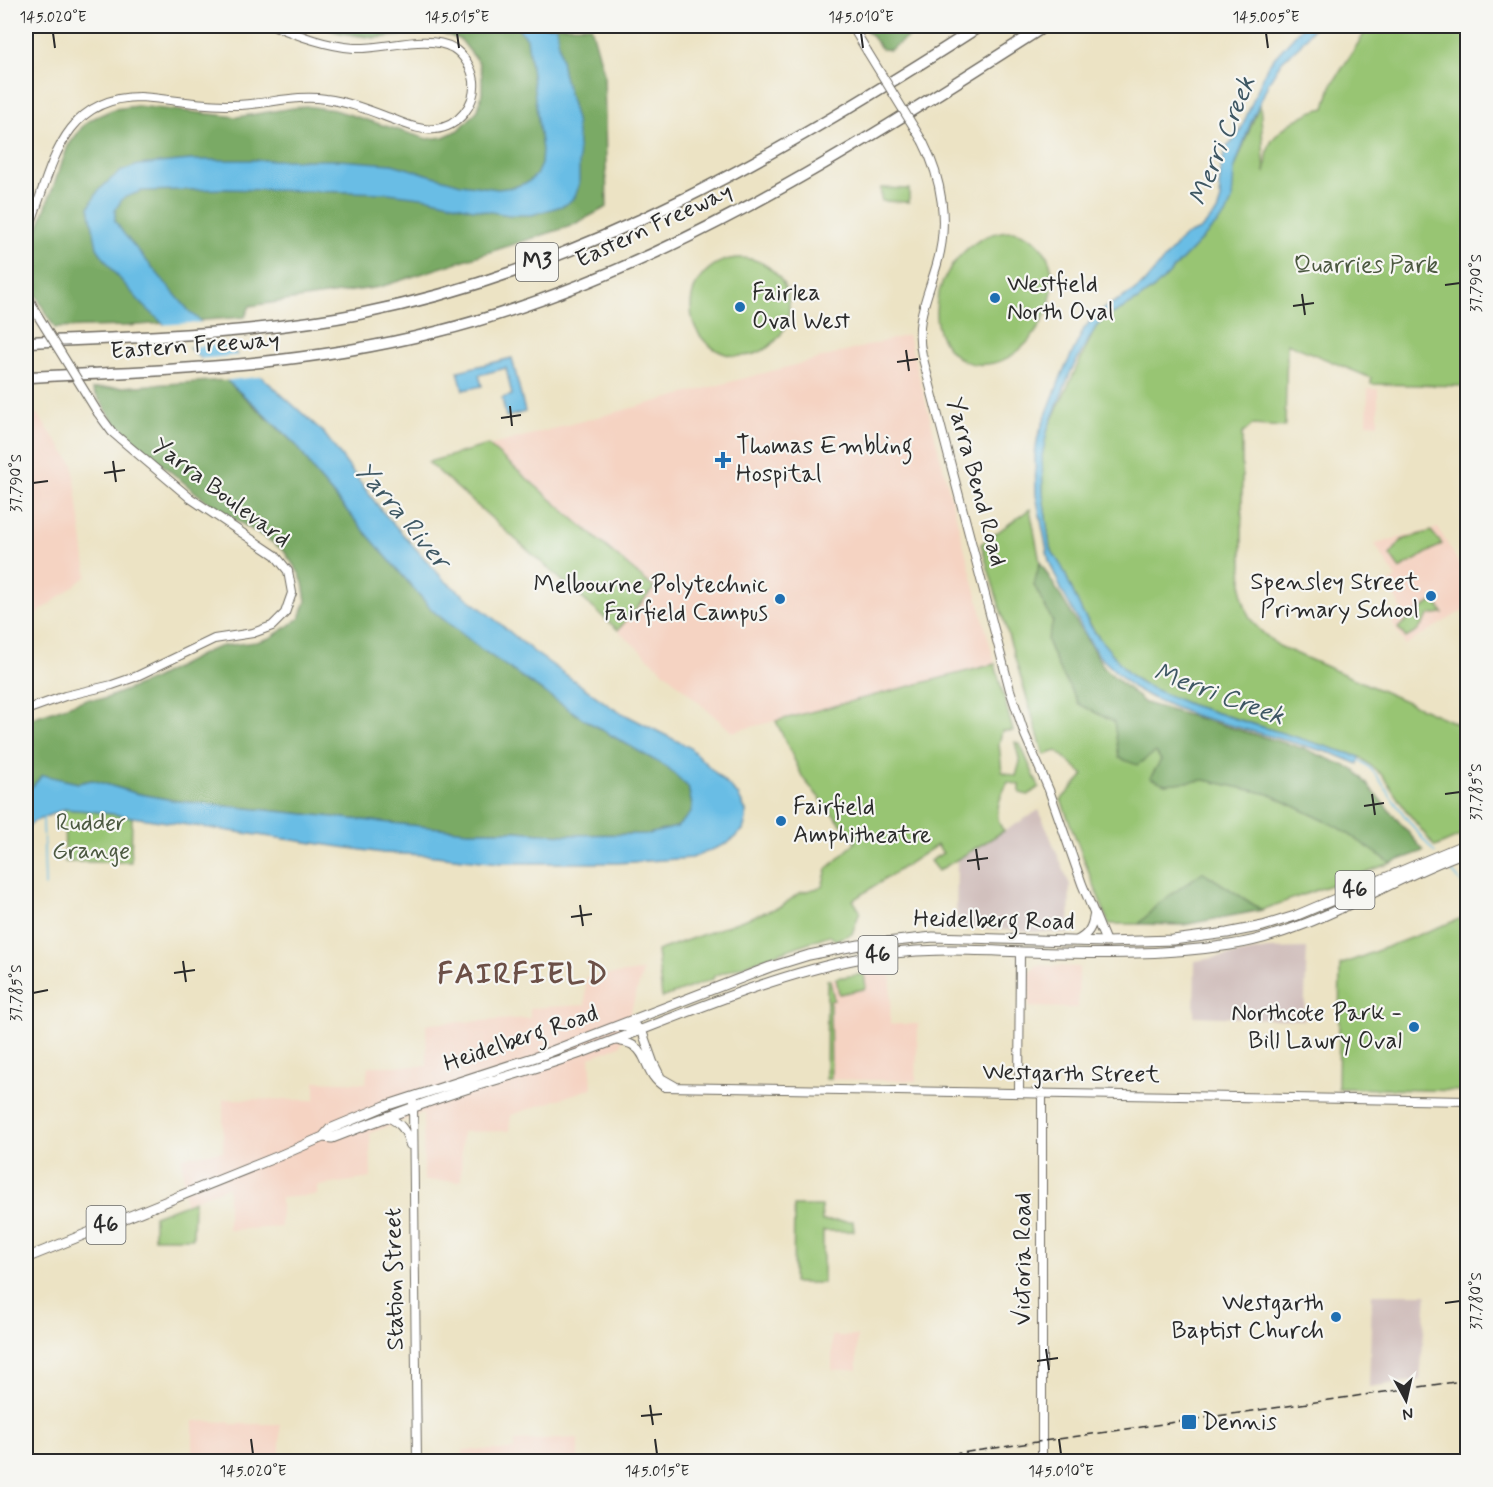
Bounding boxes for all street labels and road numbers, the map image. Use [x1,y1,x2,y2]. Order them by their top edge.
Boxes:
street label: Eastern Freeway [571,176,737,276]
road number: M3 [516,243,558,281]
street label: Eastern Freeway [109,325,281,367]
street label: Yarra Bend Road [939,394,1013,570]
street label: Yarra Boulevard [146,431,296,555]
road number: 46 [1336,871,1374,909]
street label: Heidelberg Road [913,904,1075,941]
road number: 46 [858,936,898,974]
street label: Heidelberg Road [440,998,603,1083]
street label: Westgarth Street [982,1057,1160,1091]
street label: Victoria Road [1008,1192,1039,1326]
road number: 46 [86,1206,126,1244]
street label: Station Street [378,1207,412,1351]

